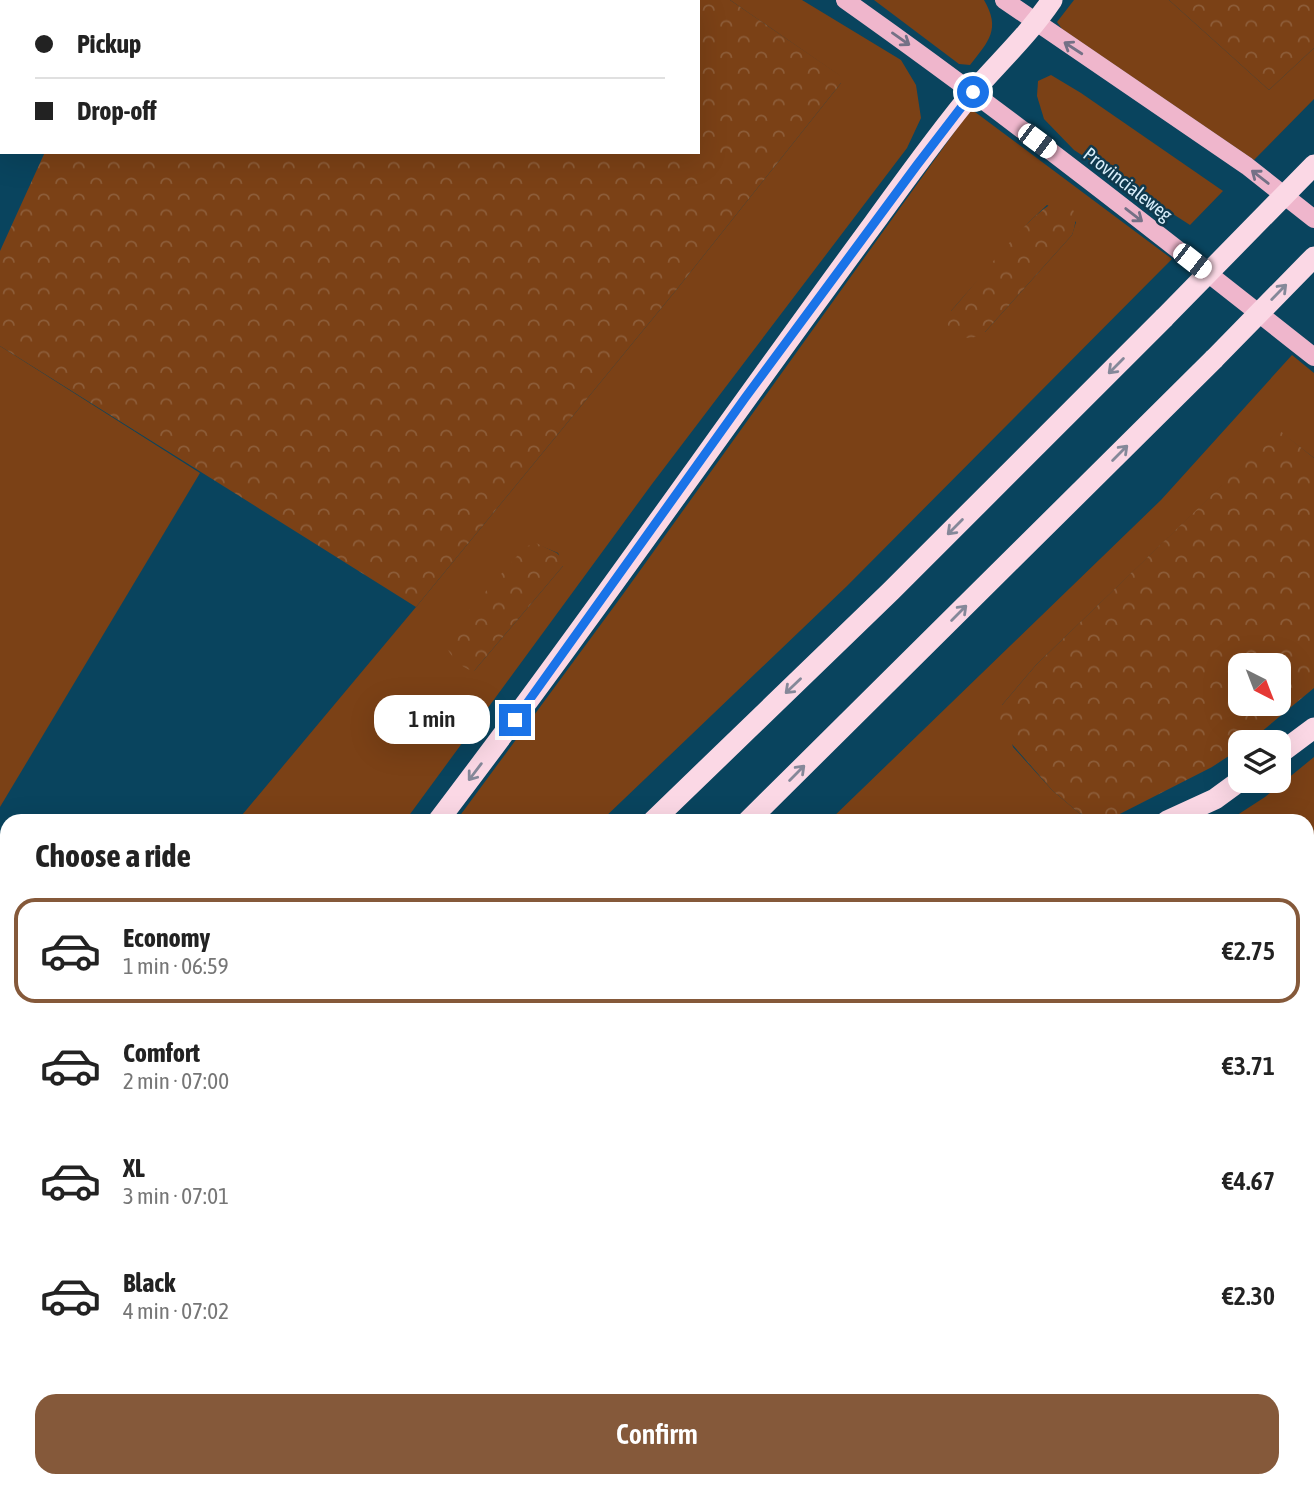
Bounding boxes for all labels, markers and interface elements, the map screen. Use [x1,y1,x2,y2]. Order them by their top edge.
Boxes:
text: Pickup [77,29,141,59]
one-way arrow [891,32,910,47]
one-way arrow [1063,41,1083,55]
route start [957,76,989,108]
text: Drop-off [77,96,157,126]
car [1014,120,1061,162]
street label: Provincialeweg [1079,143,1177,226]
one-way arrow [1251,169,1270,184]
one-way arrow [1124,208,1143,223]
car [1169,240,1216,282]
one-way arrow [1271,284,1288,301]
one-way arrow [1107,357,1124,374]
one-way arrow [1111,444,1128,461]
one-way arrow [947,518,964,535]
one-way arrow [950,605,967,622]
north arrow [1228,653,1292,716]
map controls [1228,653,1291,793]
one-way arrow [784,678,801,695]
callout: 1 min [375,696,490,744]
route end [499,704,531,736]
text: 1 min [409,706,455,732]
button: layers [1228,730,1291,793]
one-way arrow [467,763,482,781]
one-way arrow [788,765,805,782]
text: Choose a ride [35,837,191,874]
icon: car [39,919,102,982]
text: Economy [123,923,210,953]
text: €2.75 [1222,936,1275,966]
text: 1 min · 06:59 [123,953,229,979]
icon: car [39,1034,102,1097]
text: Comfort [123,1038,200,1068]
text: €3.71 [1222,1051,1275,1081]
text: 2 min · 07:00 [123,1068,229,1094]
icon: car [39,1149,102,1212]
text: XL [123,1153,145,1183]
text: €4.67 [1222,1166,1275,1196]
text: 3 min · 07:01 [123,1183,229,1209]
icon: car [39,1264,102,1327]
text: Black [123,1268,175,1298]
text: €2.30 [1222,1281,1275,1311]
text: 4 min · 07:02 [123,1298,229,1324]
button: Confirm [35,1394,1279,1474]

